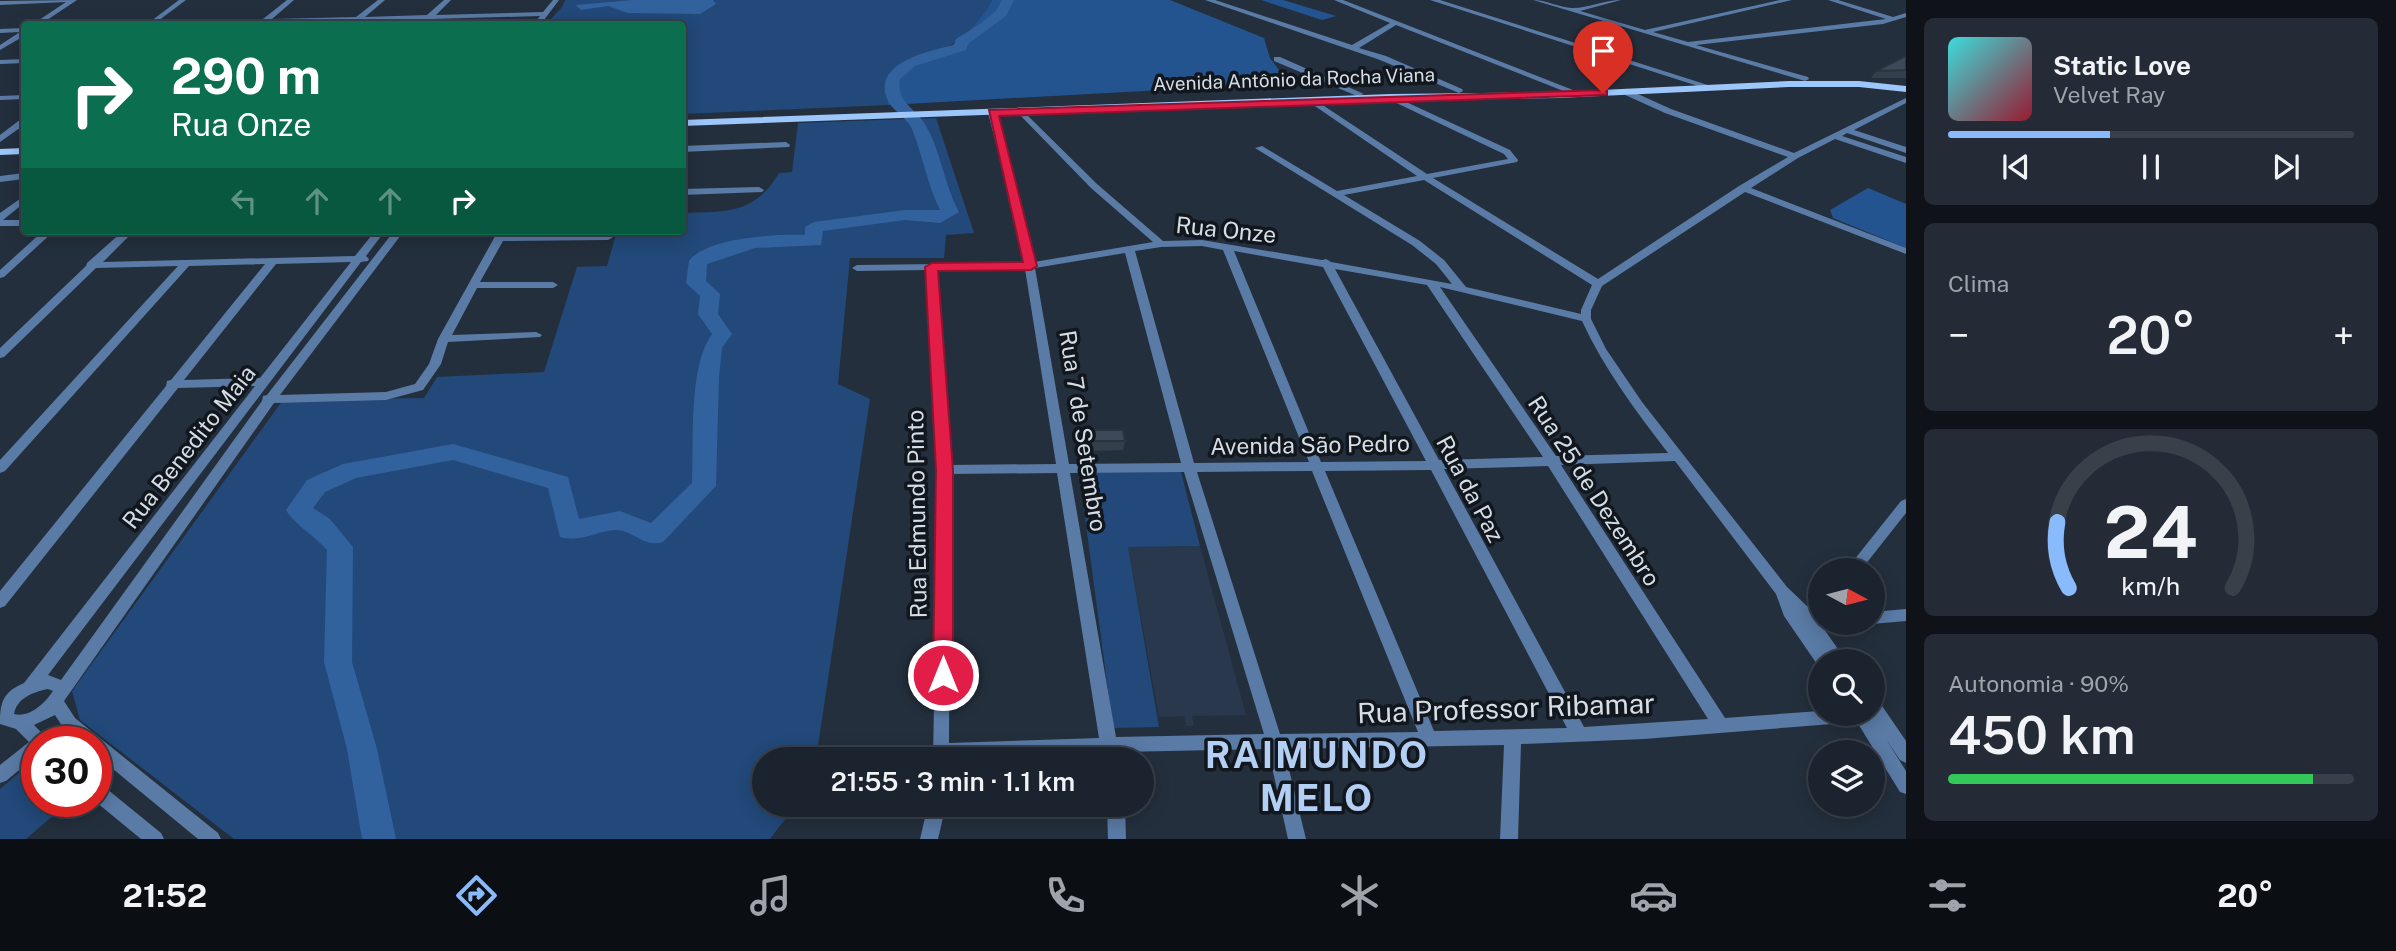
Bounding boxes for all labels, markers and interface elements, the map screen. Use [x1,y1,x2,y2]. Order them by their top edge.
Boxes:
pin [1573,21,1633,93]
icon: arrive [1584,32,1622,70]
text: 290 m [171,47,321,105]
icon: right [56,49,147,140]
text: Static Love [2053,50,2191,81]
street label: Avenida Antônio da Rocha Viana [1153,63,1435,95]
text: Velvet Ray [2053,81,2165,108]
text: Rua Onze [171,106,312,143]
icon: previous [1997,148,2035,186]
icon: pause [2132,148,2170,186]
icon: next [2267,148,2305,186]
icon: left [225,182,263,220]
icon: ahead [298,182,336,220]
icon: ahead [371,182,409,220]
icon: right [444,182,482,220]
street label: Rua Onze [1174,211,1278,248]
text: Clima [1948,270,2009,297]
text: 20° [2106,305,2196,366]
text: − [1948,313,1969,358]
text: + [2333,313,2354,358]
street label: Rua 7 de Setembro [1054,328,1113,533]
street label: Rua Benedito Maia [116,360,261,534]
street label: Rua 25 de Dezembro [1523,391,1666,591]
street label: Rua Edmundo Pinto [901,409,932,619]
street label: Avenida São Pedro [1210,429,1410,460]
street label: Rua da Paz [1431,431,1510,547]
text: 24 [2104,490,2198,575]
north arrow [1808,558,1885,635]
map controls [1808,558,1885,817]
text: km/h [2122,571,2180,601]
position arrow [906,638,980,712]
button: search [1808,649,1885,726]
text: Autonomia · 90% [1948,670,2129,697]
street label: Rua Professor Ribamar [1356,686,1656,729]
text: 450 km [1948,705,2136,766]
speed limit sign: 30 [21,726,112,817]
district label: RAIMUNDO MELO [1205,733,1429,819]
button: layers [1808,740,1885,817]
text: 21:55 · 3 min · 1.1 km [831,766,1075,797]
icon: directions [452,871,501,920]
icon: music [746,871,795,920]
icon: phone [1041,871,1090,920]
icon: climate [1335,871,1384,920]
icon: car [1629,871,1678,920]
icon: filters [1923,871,1972,920]
text: 21:52 [123,877,207,914]
text: 20° [2217,877,2273,914]

